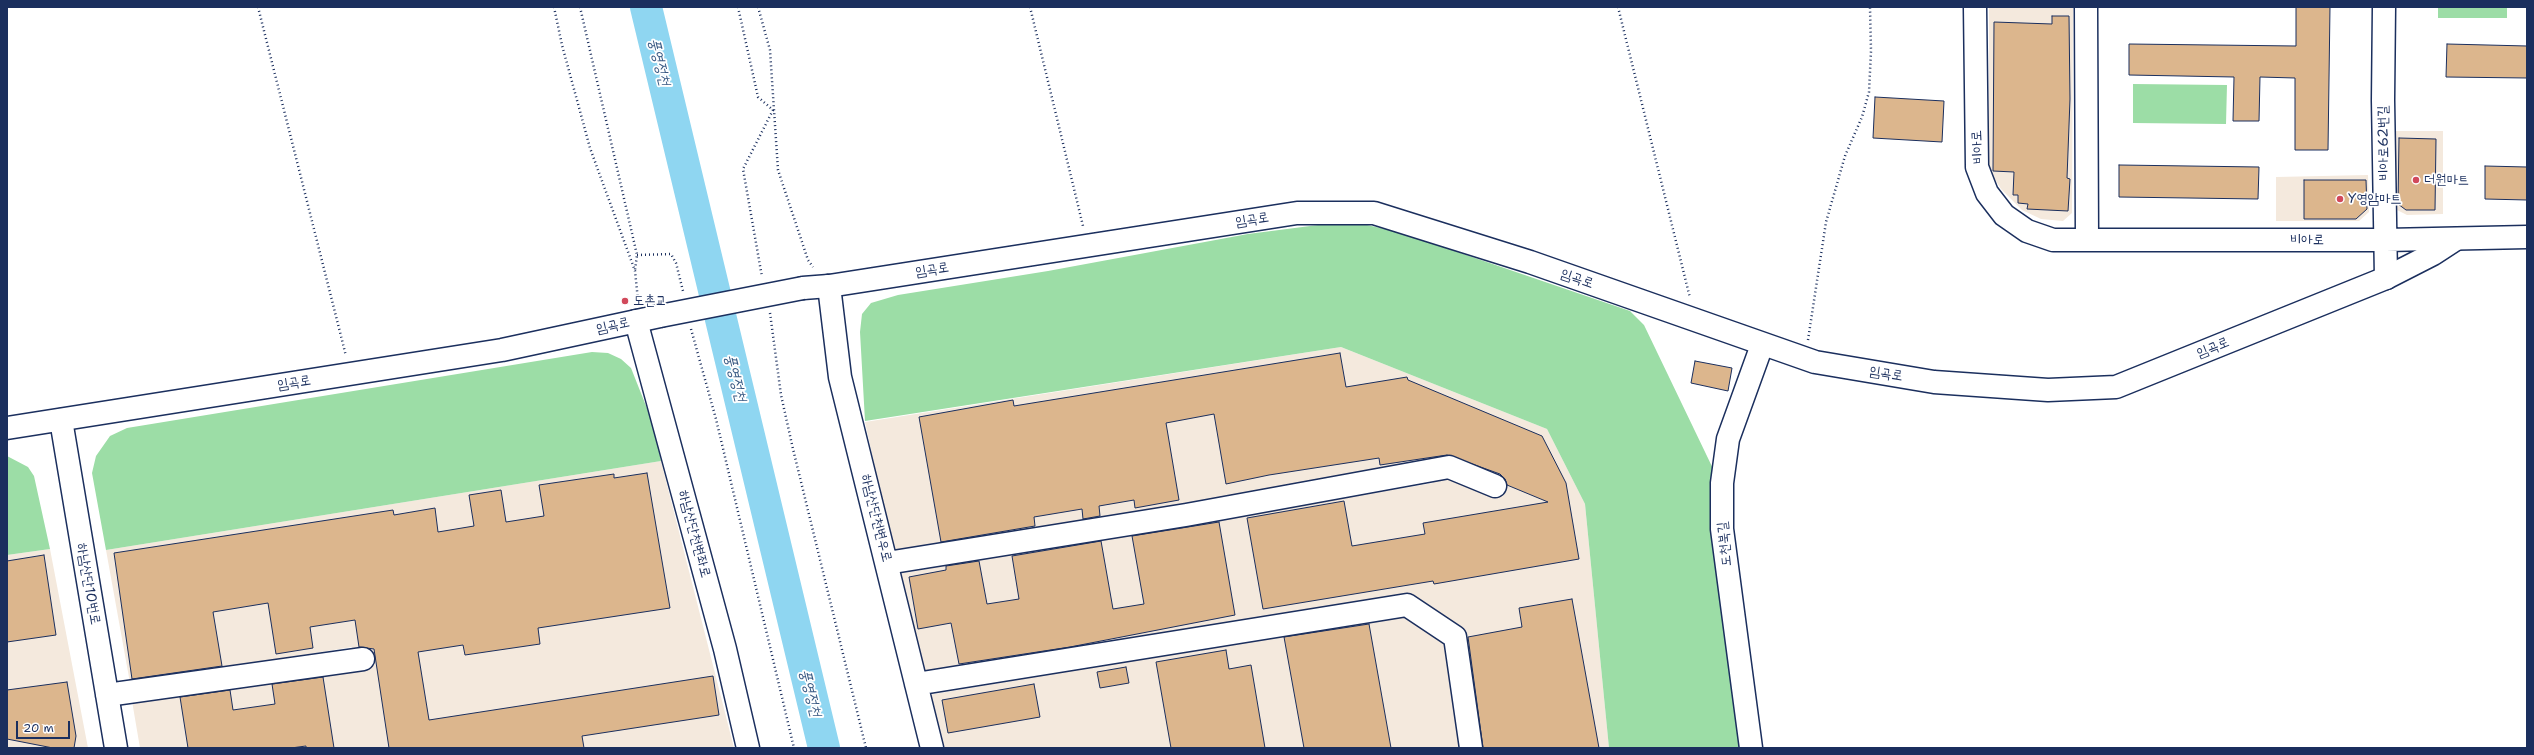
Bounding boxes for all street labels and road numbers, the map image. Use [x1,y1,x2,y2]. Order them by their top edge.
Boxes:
street label: 비아로62번길 [2375,105,2393,181]
street label: 비아로 [1969,130,1987,164]
street label: 임곡로 [1234,209,1270,231]
street label: 비아로 [2290,232,2324,248]
street label: 임곡로 [914,259,950,281]
street label: 임곡로 [1558,266,1596,292]
street label: 임곡로 [595,314,631,338]
street label: 임곡로 [2194,334,2232,362]
street label: 임곡로 [1868,363,1904,385]
street label: 임곡로 [276,372,312,394]
street label: 하남산단천변우로 [857,472,895,564]
street label: 하남산단천변좌로 [674,488,714,580]
street label: 도천북길 [1714,521,1736,567]
street label: 하남산단10번로 [73,542,103,626]

